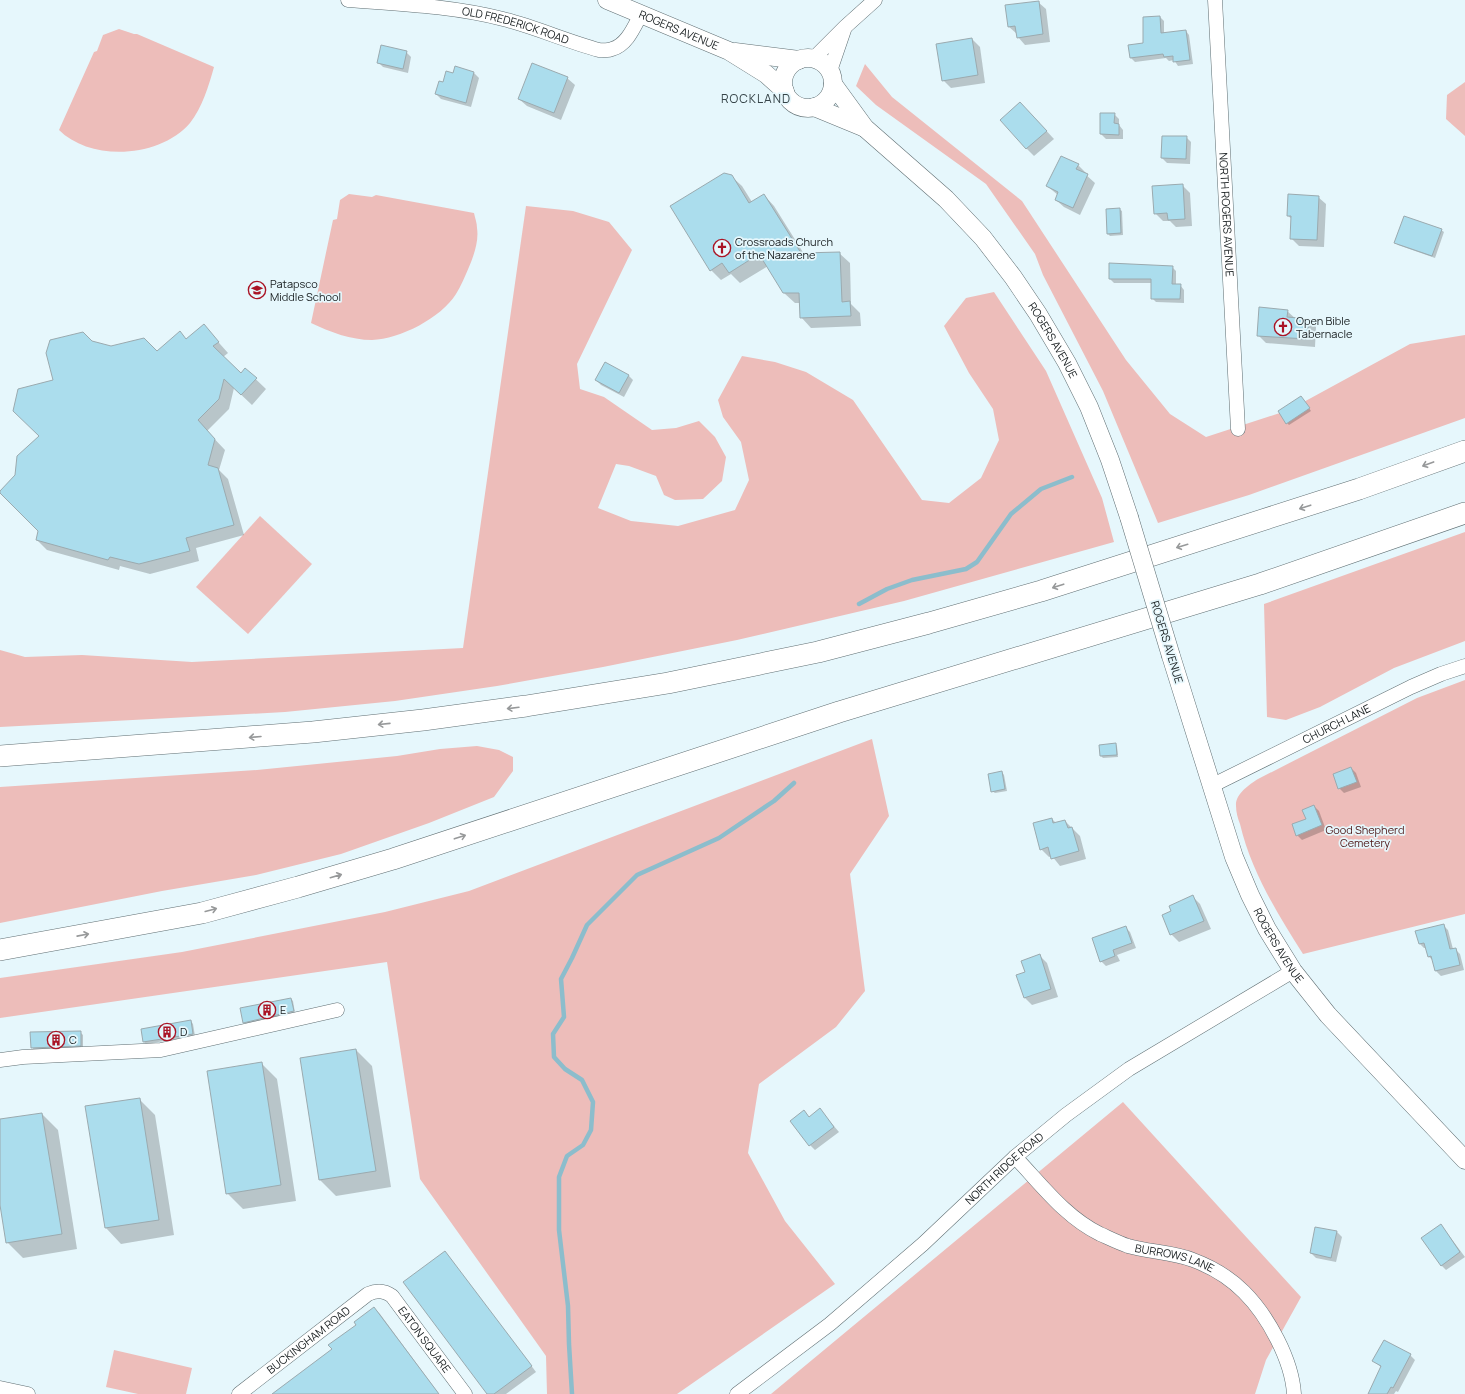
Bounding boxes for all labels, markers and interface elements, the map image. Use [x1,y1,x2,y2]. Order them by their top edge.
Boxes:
street label: OLD FREDERICK ROAD [461,3,571,47]
street label: ROGERS AVENUE [637,6,722,53]
district label: ROCKLAND [721,90,791,107]
street label: NORTH ROGERS AVENUE [1216,152,1238,277]
place label: Crossroads Church of the Nazarene [735,234,833,262]
church icon: Crossroads Church of the Nazarene [712,238,732,258]
place label: Patapsco Middle School [270,276,341,304]
school or university icon: Patapsco Middle School [247,280,267,300]
street label: ROGERS AVENUE [1025,299,1081,381]
place label: Open Bible Tabernacle [1296,313,1353,341]
church icon: Open Bible Tabernacle [1273,317,1293,337]
one-way arrow [1423,461,1435,469]
one-way arrow [1299,504,1312,511]
one-way arrow [1176,543,1188,551]
one-way arrow [1052,582,1064,590]
street label: ROGERS AVENUE [1148,599,1187,685]
street label: CHURCH LANE [1300,700,1373,747]
one-way arrow [507,704,520,712]
one-way arrow [378,720,391,728]
one-way arrow [249,733,262,740]
park label: Good Shepherd Cemetery [1326,822,1404,850]
one-way arrow [454,833,467,840]
one-way arrow [330,872,343,879]
street label: ROGERS AVENUE [1251,905,1308,986]
one-way arrow [204,906,217,914]
one-way arrow [76,930,89,938]
building icon: E [257,1000,277,1020]
place label: E [280,1002,286,1017]
building icon: D [157,1022,177,1042]
place label: D [180,1024,187,1039]
building icon: C [46,1030,66,1050]
place label: C [69,1032,77,1047]
street label: NORTH RIDGE ROAD [961,1129,1046,1208]
street label: BURROWS LANE [1134,1240,1217,1275]
street label: BUCKINGHAM ROAD [263,1303,353,1377]
street label: EATON SQUARE [395,1303,455,1376]

